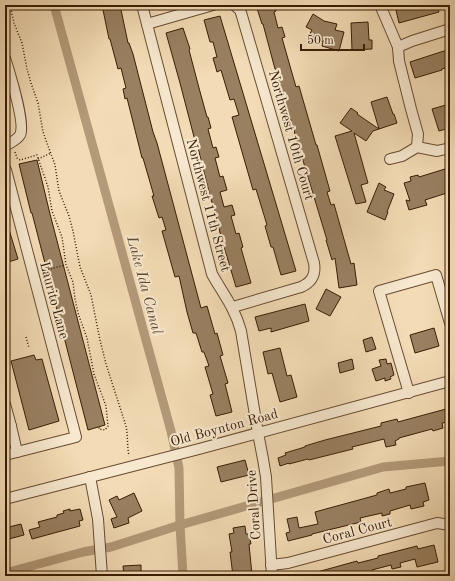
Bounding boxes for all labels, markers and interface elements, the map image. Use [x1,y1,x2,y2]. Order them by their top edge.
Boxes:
scale bar [301,26,364,52]
text: 50 m [307,34,334,47]
street label: Northwest 10th Court [266,69,316,202]
street label: Northwest 11th Street [184,137,233,273]
water label: Lake Ida Canal [123,234,164,337]
street label: Laurito Lane [37,260,71,340]
street label: Old Boynton Road [169,407,280,449]
street label: Coral Drive [245,469,263,540]
street label: Coral Court [321,515,394,547]

